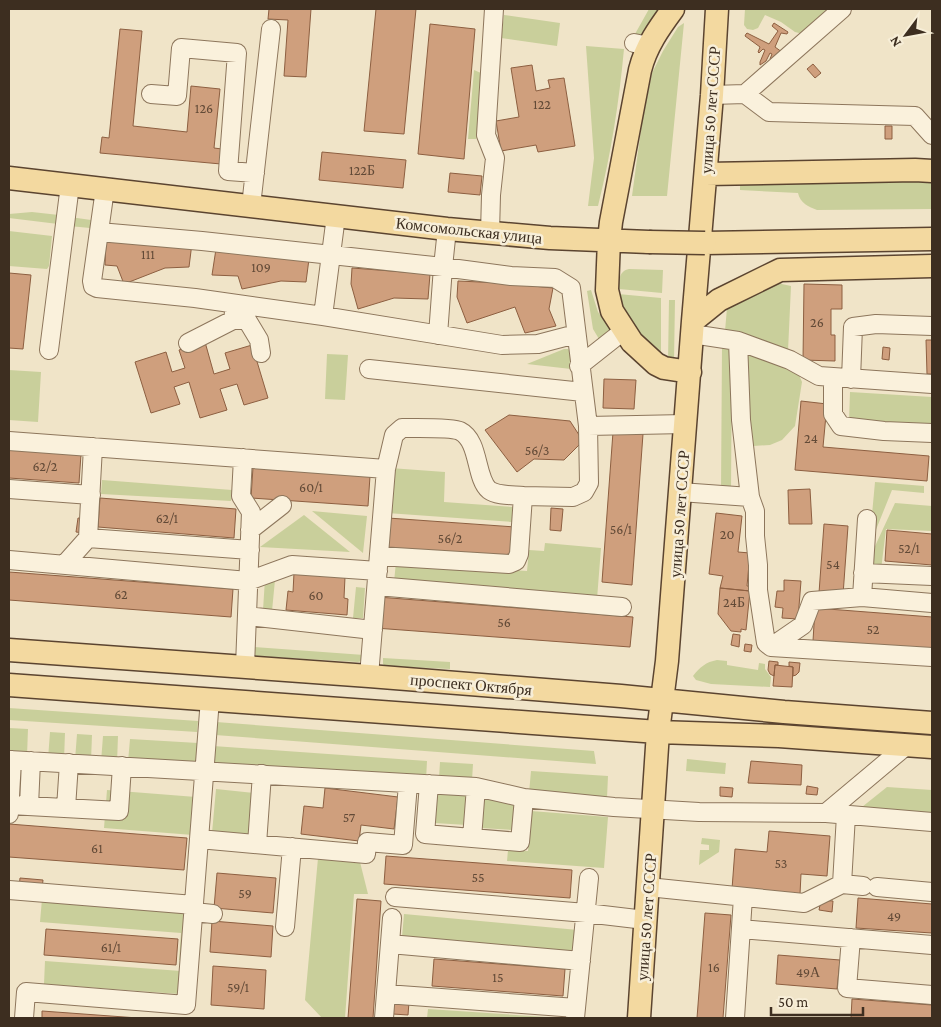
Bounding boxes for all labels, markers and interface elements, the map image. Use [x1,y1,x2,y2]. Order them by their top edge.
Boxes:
north arrow [881,10,931,60]
text: N [885,33,904,50]
street label: улица 50 лет СССР [698,45,724,175]
house number: 122 [533,96,551,112]
house number: 126 [195,100,213,116]
house number: 122Б [349,162,375,178]
street label: Комсомольская улица [395,214,543,248]
house number: 111 [141,246,155,262]
house number: 109 [251,259,271,275]
house number: 26 [810,314,824,330]
house number: 24 [804,430,818,446]
house number: 56/3 [525,442,549,458]
street label: улица 50 лет СССР [667,449,693,579]
house number: 62/2 [33,458,58,474]
house number: 60/1 [299,479,323,495]
house number: 62/1 [156,510,179,526]
house number: 56/1 [610,521,633,537]
house number: 20 [720,526,734,542]
house number: 56/2 [438,530,463,546]
house number: 52/1 [898,540,920,556]
house number: 54 [826,556,840,572]
house number: 62 [114,586,128,602]
house number: 60 [308,587,324,603]
house number: 24Б [723,594,745,610]
house number: 56 [497,614,511,630]
house number: 52 [867,621,880,637]
street label: проспект Октября [409,671,533,699]
house number: 57 [343,809,356,825]
house number: 61 [91,840,103,856]
street label: улица 50 лет СССР [634,852,660,982]
house number: 53 [774,855,788,871]
house number: 55 [471,869,485,885]
house number: 59 [238,885,252,901]
house number: 49 [887,908,901,924]
house number: 61/1 [101,939,122,955]
house number: 16 [708,959,720,975]
house number: 49А [796,964,821,980]
house number: 15 [492,969,504,985]
house number: 59/1 [227,979,249,995]
scale bar [771,984,864,1016]
text: 50 m [778,994,808,1010]

